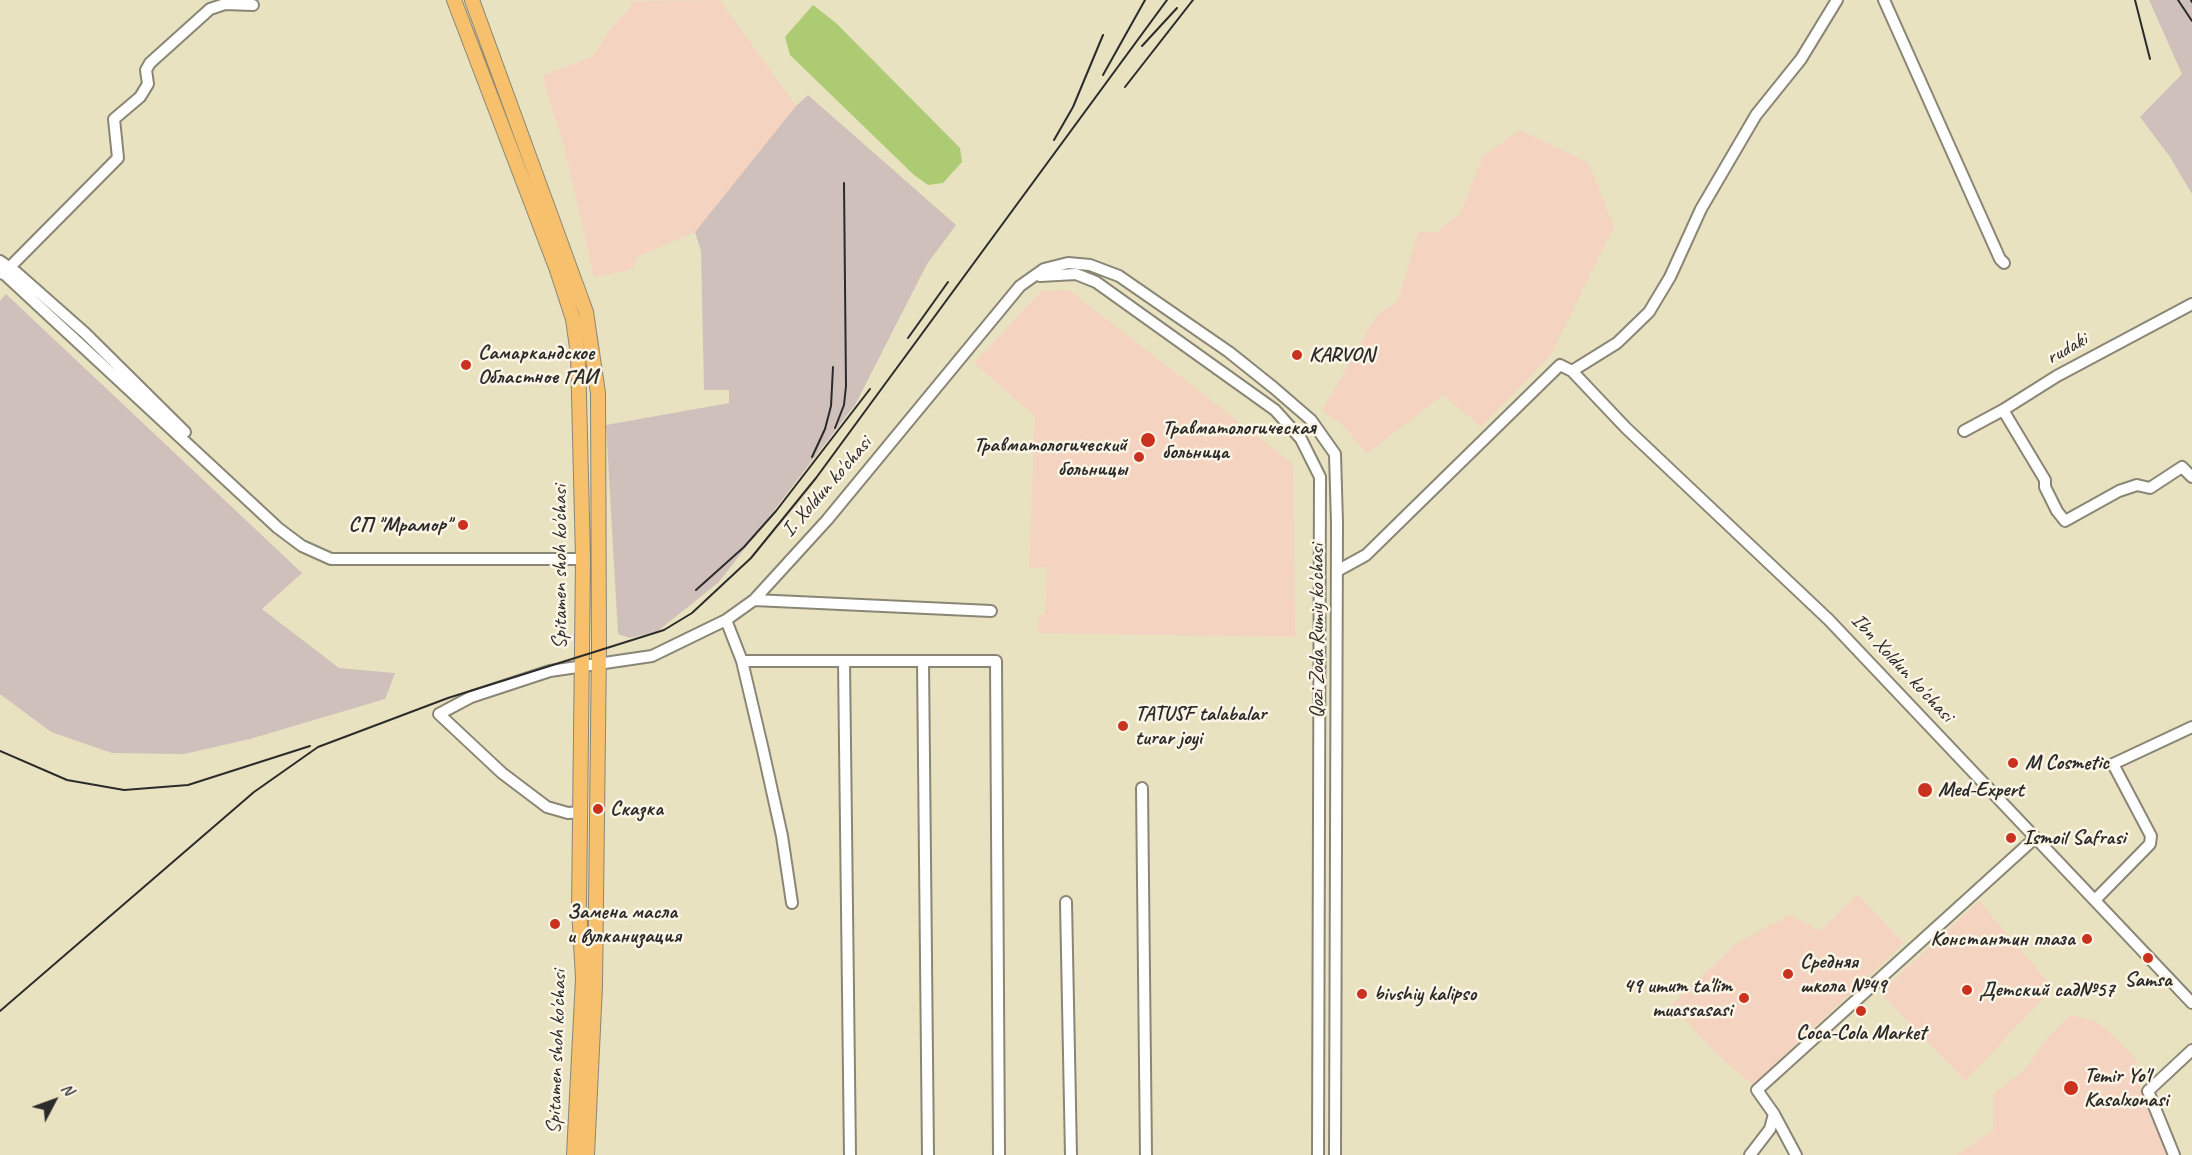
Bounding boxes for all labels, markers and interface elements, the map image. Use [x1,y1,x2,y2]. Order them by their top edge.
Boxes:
street label: rudaki [2042,327,2092,371]
place label: Самаркандское Областное ГАИ [478,340,597,390]
place label: KARVON [1309,342,1374,368]
marker: KARVON [1290,348,1304,362]
marker: Самаркандское Областное ГАИ [459,358,473,372]
place label: Травматологическая больница [1162,415,1316,465]
marker: Травматологическая больница [1139,431,1157,449]
street label: I. Xoldun ko'chasi [777,432,877,542]
place label: Травматологический больницы [973,432,1127,482]
marker: Травматологический больницы [1132,450,1146,464]
street label: Spitamen shoh ko'chasi [547,485,573,649]
place label: СП "Мрамор" [348,512,451,538]
marker: СП "Мрамор" [456,518,470,532]
street label: Qozi Zoda Rumiy ko'chasi [1304,544,1330,718]
street label: Ibn Xoldun ko'chasi [1845,608,1959,728]
place label: TATUSF talabalar turar joyi [1135,701,1266,751]
marker: TATUSF talabalar turar joyi [1116,719,1130,733]
place label: M Cosmetic [2025,750,2109,776]
marker: M Cosmetic [2006,756,2020,770]
place label: Med-Expert [1938,777,2024,803]
marker: Med-Expert [1916,781,1934,799]
place label: Сказка [610,796,663,822]
marker: Сказка [591,802,605,816]
place label: Ismoil Safrasi [2023,825,2126,851]
marker: Ismoil Safrasi [2004,831,2018,845]
place label: Замена масла и вулканизация [567,899,681,949]
marker: Замена масла и вулканизация [548,917,562,931]
place label: Константин плаза [1931,926,2075,952]
marker: Константин плаза [2080,932,2094,946]
place label: Средняя школа №49 [1800,949,1886,999]
marker: Samsa [2141,951,2155,965]
marker: Средняя школа №49 [1781,967,1795,981]
place label: Samsa [2124,967,2172,993]
street label: Spitamen shoh ko'chasi [542,969,572,1135]
place label: 49 umum ta'lim muassasasi [1623,973,1732,1023]
place label: Детский сад№57 [1979,977,2114,1003]
place label: bivshiy kalipso [1374,981,1476,1007]
marker: Детский сад№57 [1960,983,1974,997]
marker: bivshiy kalipso [1355,987,1369,1001]
marker: 49 umum ta'lim muassasasi [1737,991,1751,1005]
marker: Coca-Cola Market [1854,1004,1868,1018]
place label: Coca-Cola Market [1796,1020,1926,1046]
place label: Temir Yo'l Kasalxonasi [2084,1063,2168,1113]
north arrow [24,1071,84,1131]
text: N [57,1079,78,1099]
marker: Temir Yo'l Kasalxonasi [2062,1079,2080,1097]

